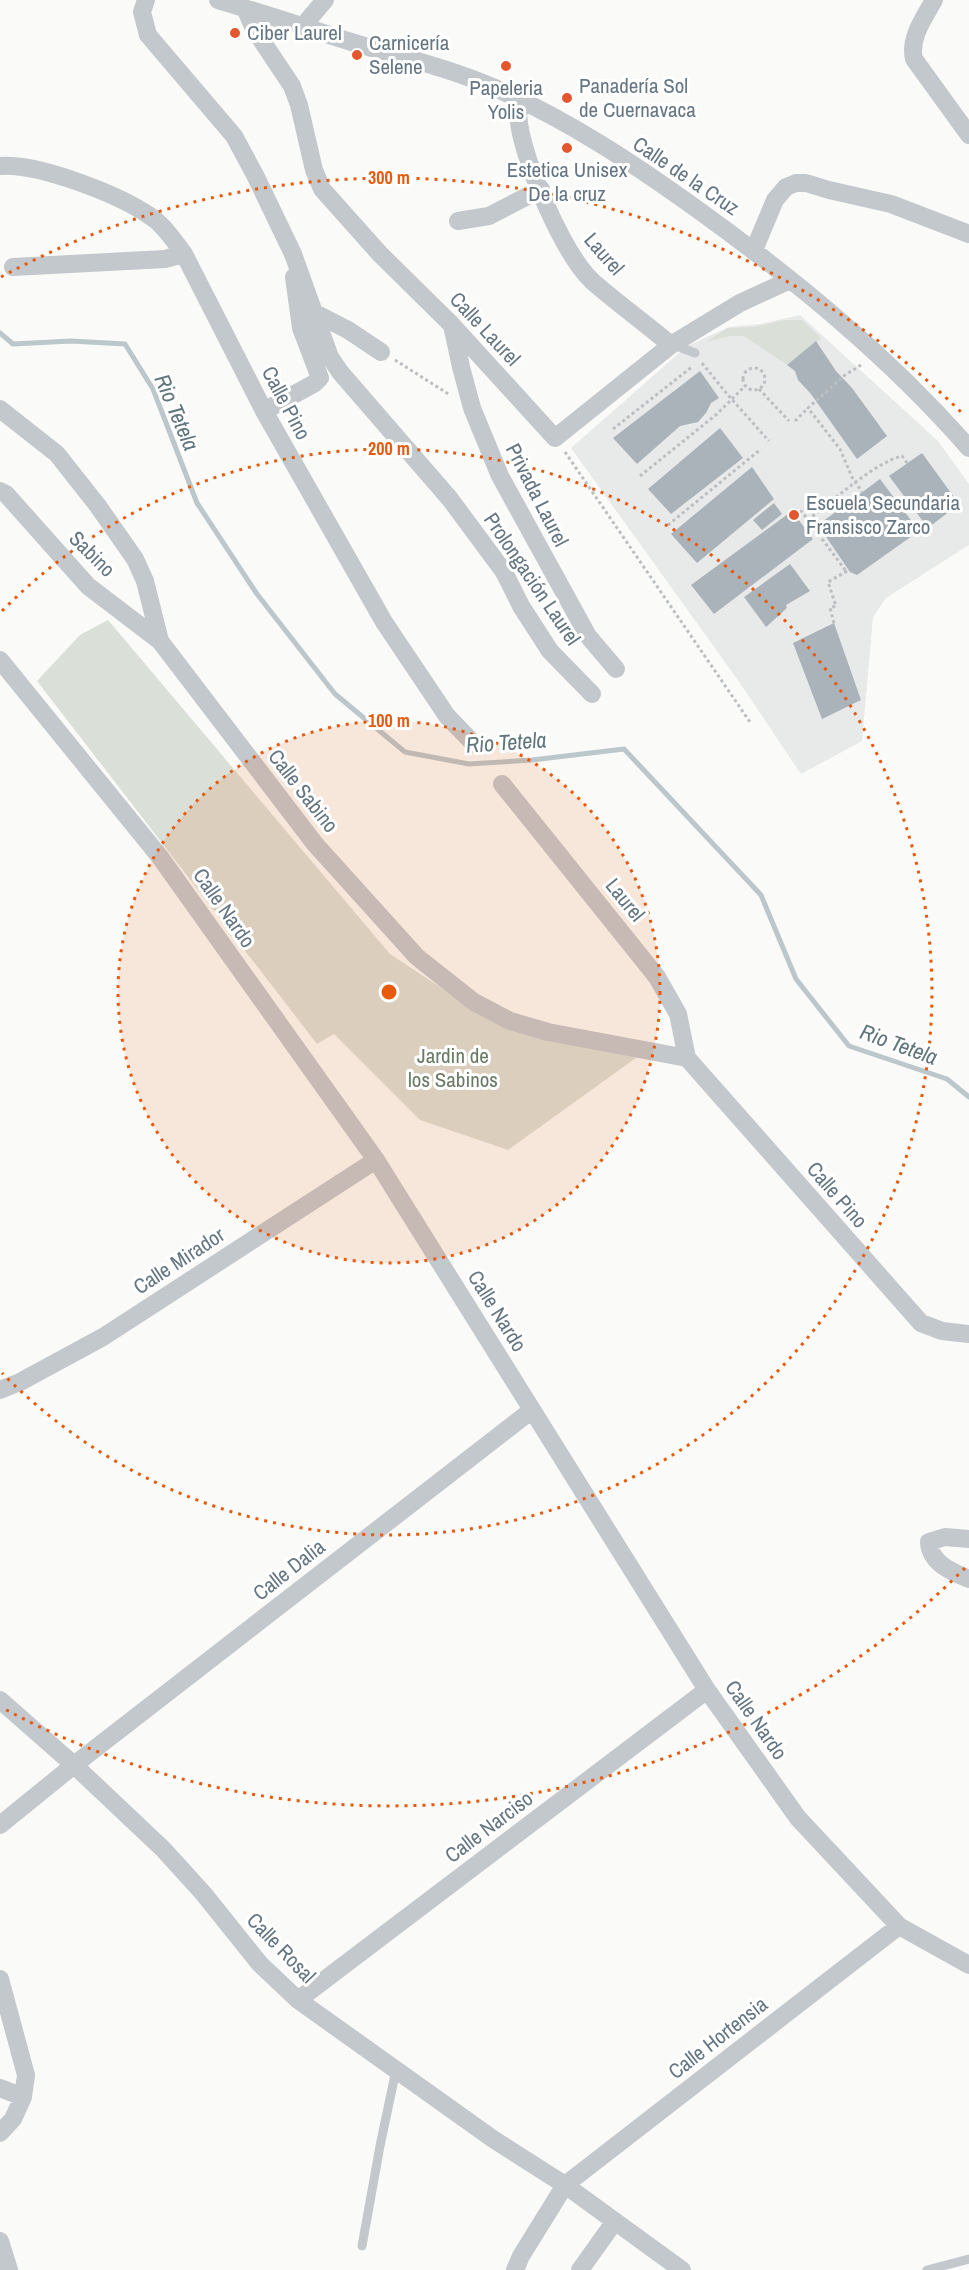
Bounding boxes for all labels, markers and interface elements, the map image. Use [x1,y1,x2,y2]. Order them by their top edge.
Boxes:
place label: Ciber Laurel [247,18,342,47]
marker: Ciber Laurel [228,26,242,40]
place label: Carnicería Selene [369,28,450,81]
marker: Carnicería Selene [350,48,364,62]
marker: Papeleria Yolis [499,59,513,73]
place label: Panadería Sol de Cuernavaca [579,71,696,124]
place label: Papeleria Yolis [469,73,543,126]
marker: Panadería Sol de Cuernavaca [560,91,574,105]
street label: Calle de la Cruz [627,129,745,222]
marker: Estetica Unisex De la cruz [560,141,574,155]
place label: Estetica Unisex De la cruz [507,155,628,208]
text: 300 m [368,165,410,190]
street label: Laurel [578,226,631,281]
street label: Calle Laurel [443,285,527,372]
street label: Calle Pino [255,361,318,445]
water label: Rio Tetela [147,369,207,455]
text: 200 m [368,436,410,461]
street label: Privada Laurel [499,438,576,551]
place label: Escuela Secundaria Fransisco Zarco [806,488,961,541]
street label: Prolongación Laurel [477,507,588,651]
marker: Escuela Secundaria Fransisco Zarco [787,508,801,522]
street label: Sabino [63,524,122,583]
text: 100 m [368,708,410,733]
water label: Rio Tetela [465,724,547,760]
street label: Calle Sabino [262,743,345,838]
street label: Calle Nardo [186,862,262,953]
street label: Laurel [599,872,652,927]
centre of rings [379,982,399,1002]
water label: Rio Tetela [856,1016,942,1072]
park label: Jardin de los Sabinos [408,1041,498,1094]
street label: Calle Pino [800,1155,874,1234]
street label: Calle Mirador [127,1220,230,1301]
street label: Calle Nardo [461,1264,534,1357]
street label: Calle Dalia [247,1532,331,1607]
street label: Calle Nardo [718,1674,794,1765]
street label: Calle Narciso [439,1784,539,1869]
street label: Calle Rosal [240,1906,322,1989]
street label: Calle Hortensia [662,1989,774,2086]

